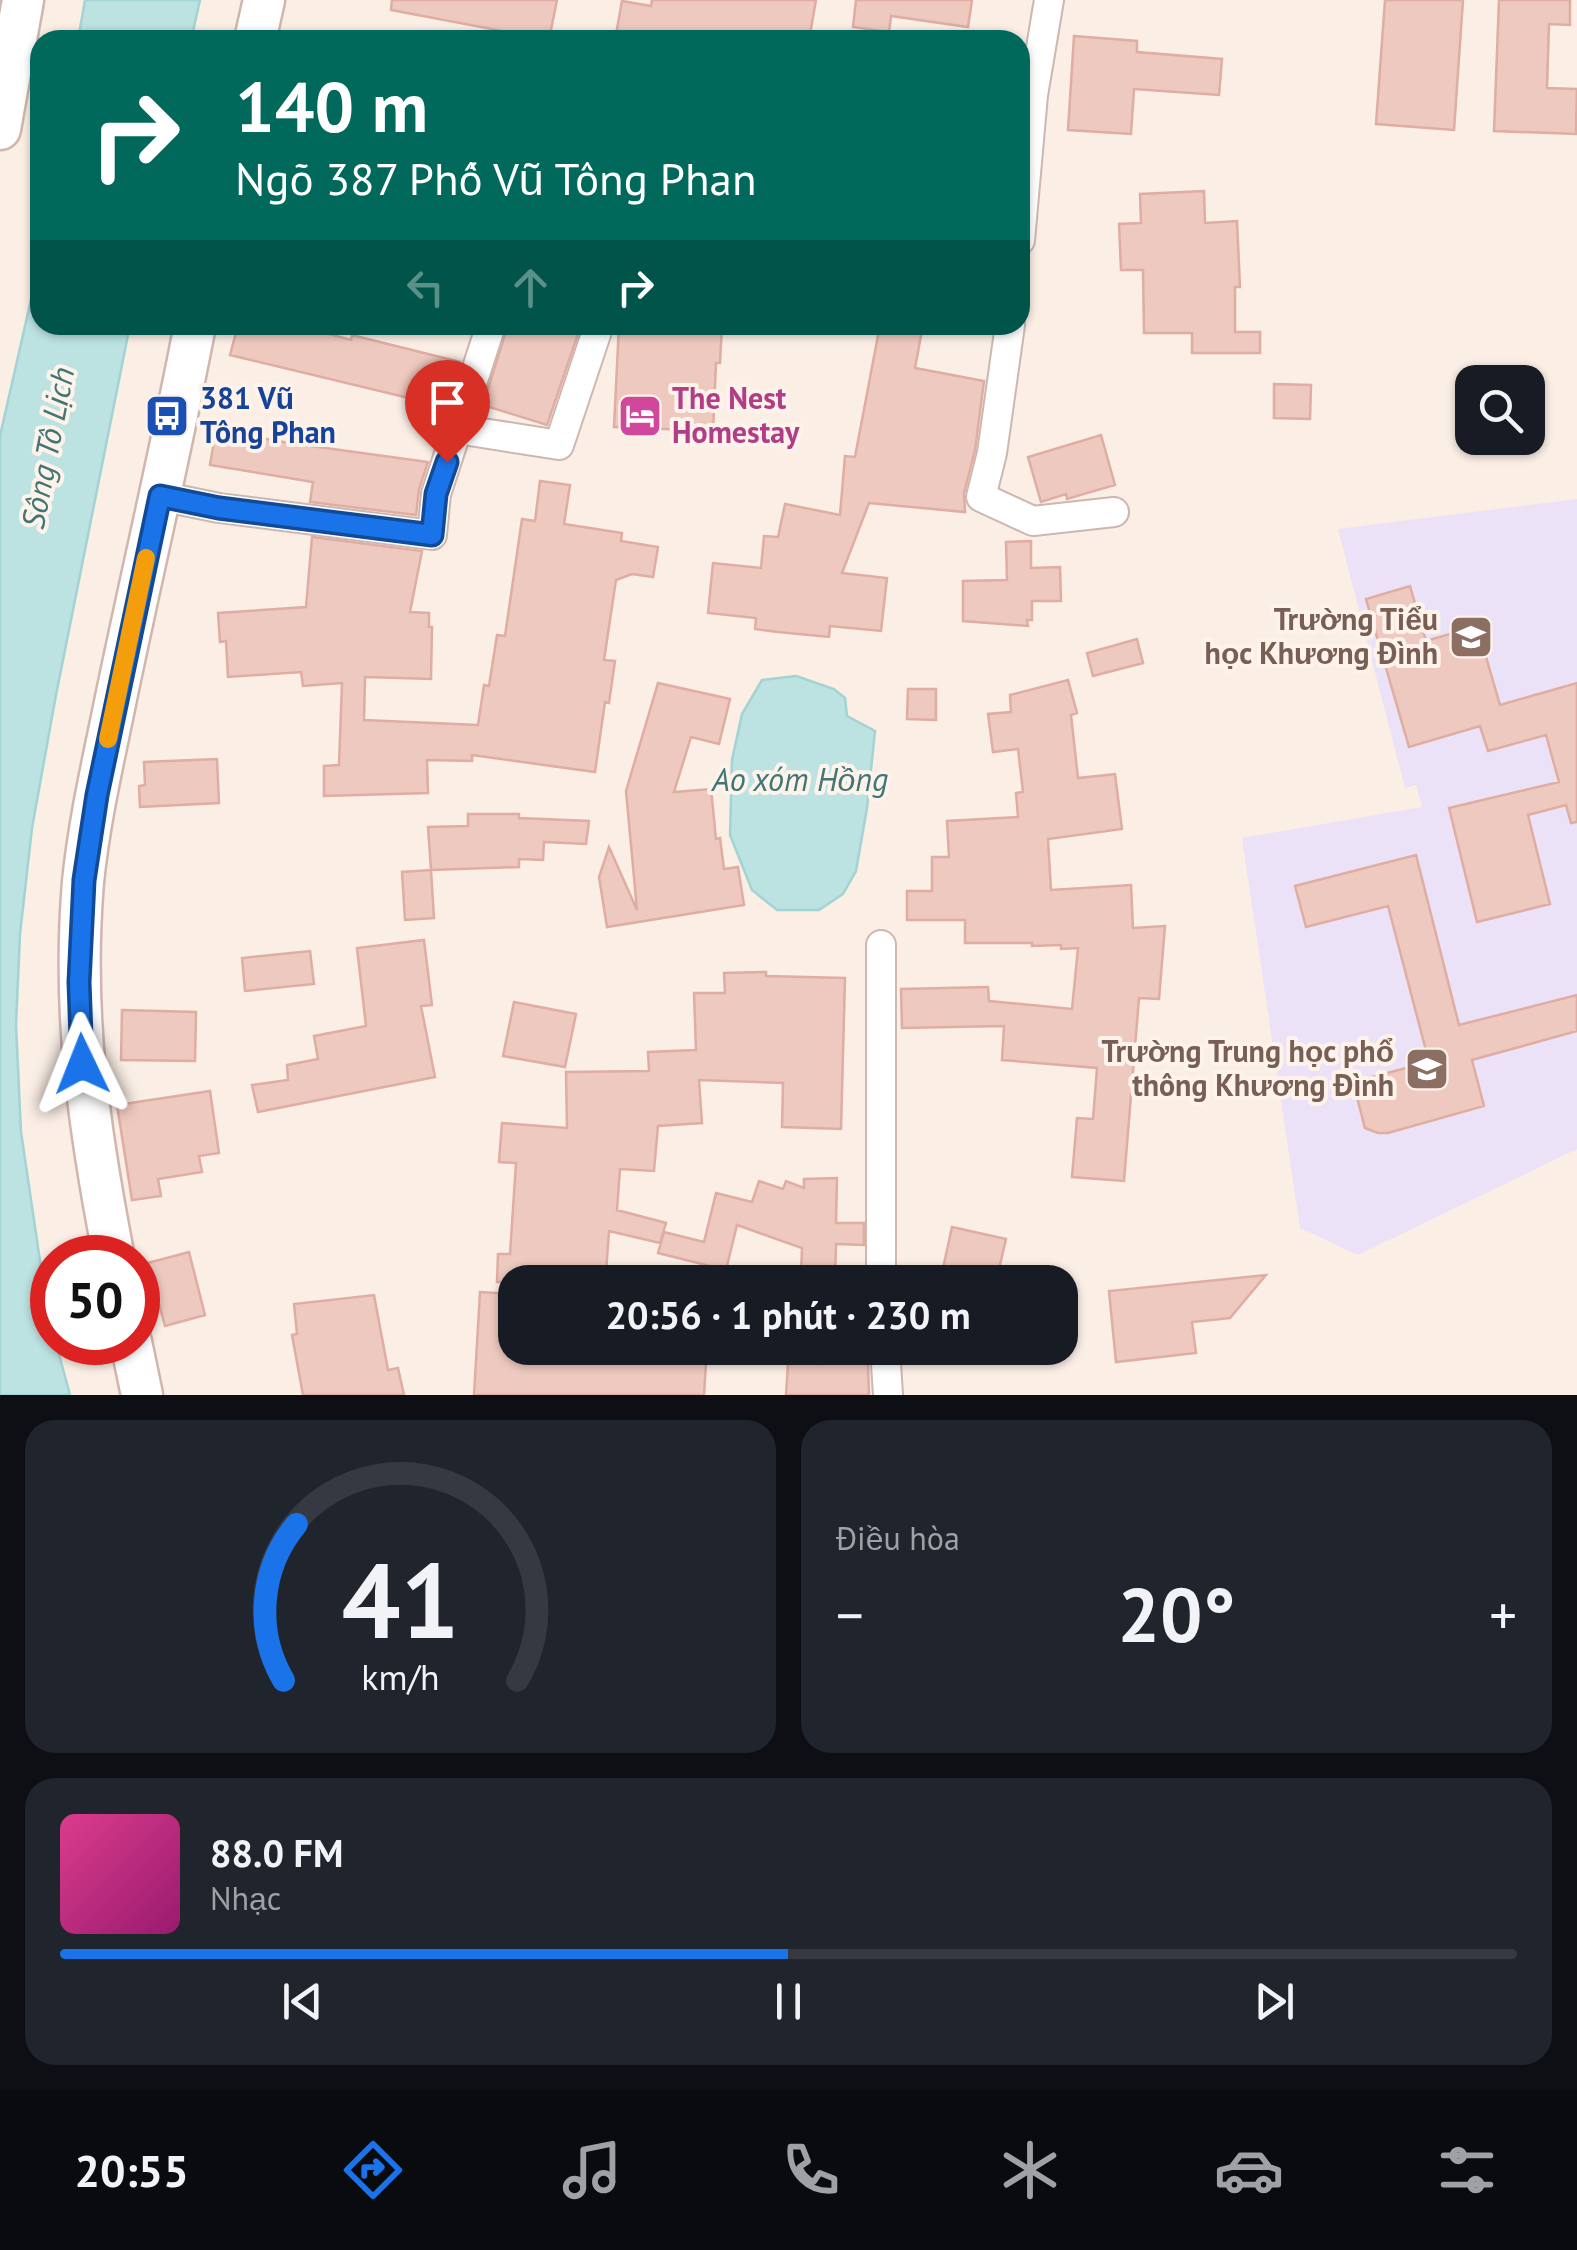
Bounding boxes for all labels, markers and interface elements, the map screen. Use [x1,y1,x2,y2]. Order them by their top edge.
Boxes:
text: 140 m [235,61,428,151]
icon: right [70,70,200,200]
text: Ngõ 387 Phố Vũ Tông Phan [235,149,757,207]
icon: left [398,260,453,315]
icon: ahead [503,260,558,315]
icon: right [608,260,663,315]
pin [405,360,490,463]
water label: Sông Tô Lịch [11,363,83,532]
map controls [1455,365,1545,455]
button: search [1455,365,1545,455]
icon: arrive [420,375,475,430]
place label: 381 Vũ Tông Phan [200,378,336,451]
place label: The Nest Homestay [672,378,800,451]
bus stop icon: 381 Vũ Tông Phan [144,393,190,439]
hotel icon: The Nest Homestay [617,393,663,439]
place label: Trường Tiểu học Khương Đình [1205,599,1438,672]
school or university icon: Trường Tiểu học Khương Đình [1448,614,1494,660]
water label: Ao xóm Hồng [710,758,888,800]
position arrow [30,1012,134,1116]
place label: Trường Trung học phổ thông Khương Đình [1102,1031,1394,1104]
school or university icon: Trường Trung học phổ thông Khương Đình [1404,1046,1450,1092]
speed limit sign: 50 [30,1235,160,1365]
text: 20:56 · 1 phút · 230 m [605,1290,971,1339]
text: Điều hòa [836,1517,960,1559]
text: 41 [342,1532,459,1667]
text: 20° [1118,1566,1235,1663]
text: − [836,1579,864,1650]
text: + [1489,1579,1517,1650]
text: km/h [361,1654,440,1700]
text: 88.0 FM [210,1828,343,1877]
text: Nhạc [210,1877,281,1919]
icon: previous [275,1974,330,2029]
icon: pause [761,1974,816,2029]
icon: next [1247,1974,1302,2029]
icon: directions [338,2135,408,2205]
icon: music [557,2135,627,2205]
icon: phone [776,2135,846,2205]
icon: climate [995,2135,1065,2205]
icon: car [1214,2135,1284,2205]
icon: filters [1432,2135,1502,2205]
text: 20:55 [74,2141,189,2199]

